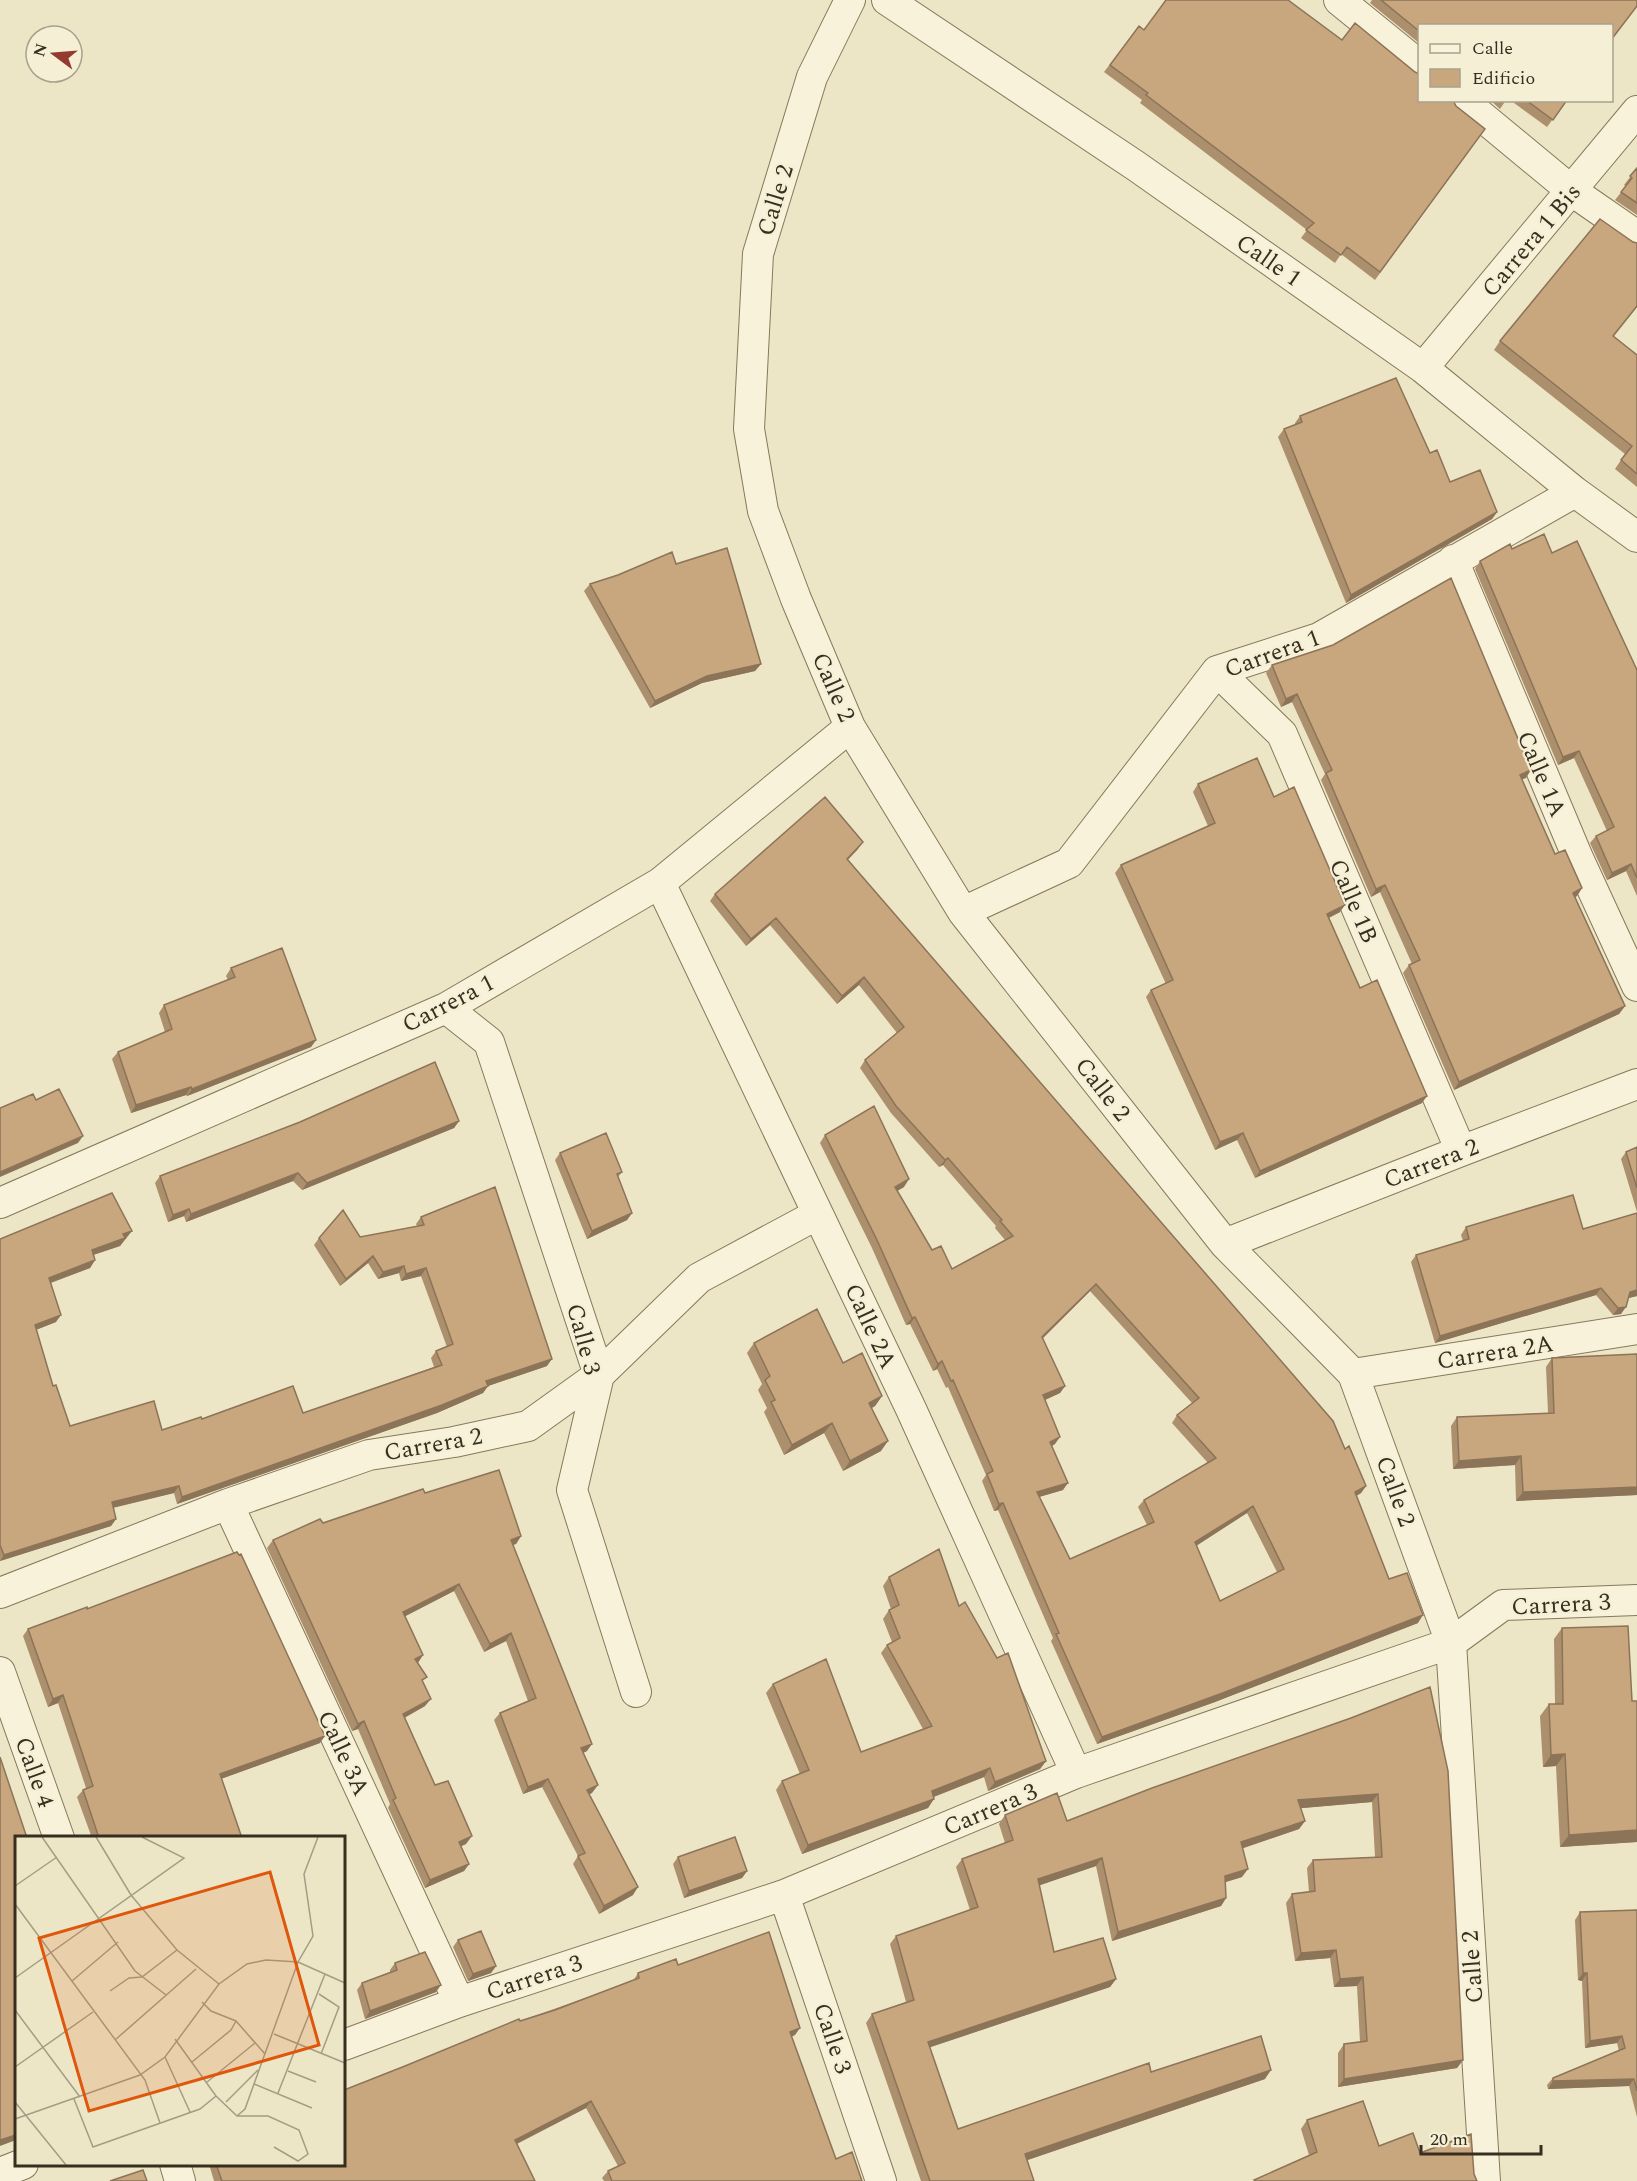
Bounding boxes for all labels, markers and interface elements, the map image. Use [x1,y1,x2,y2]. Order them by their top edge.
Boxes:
north arrow [24,24,84,84]
legend [1418,24,1613,102]
text: Calle [1472,35,1513,62]
text: N [27,41,54,60]
text: Edificio [1472,65,1535,92]
street label: Calle 2 [748,160,804,240]
street label: Carrera 1 Bis [1473,176,1590,305]
street label: Calle 1 [1228,225,1309,296]
street label: Carrera 1 [1220,620,1325,688]
street label: Calle 2 [802,647,864,728]
street label: Calle 1A [1507,726,1575,823]
street label: Calle 1B [1319,854,1387,949]
street label: Carrera 1 [396,965,501,1042]
street label: Calle 2 [1066,1050,1139,1129]
street label: Carrera 2 [1379,1129,1484,1199]
street label: Calle 2A [835,1278,906,1375]
street label: Calle 3 [556,1299,610,1379]
street label: Carrera 2A [1434,1326,1556,1380]
street label: Carrera 2 [381,1419,485,1471]
street label: Calle 2 [1366,1451,1424,1532]
street label: Carrera 3 [1511,1584,1612,1626]
street label: Calle 3A [308,1705,379,1802]
street label: Calle 4 [5,1732,63,1813]
street label: Carrera 3 [938,1774,1043,1846]
inset map [15,1836,345,2166]
street label: Calle 2 [1453,1929,1493,2004]
street label: Carrera 3 [482,1945,587,2010]
street label: Calle 3 [803,1998,861,2079]
scale bar [1421,2118,1541,2156]
text: 20 m [1430,2126,1468,2153]

